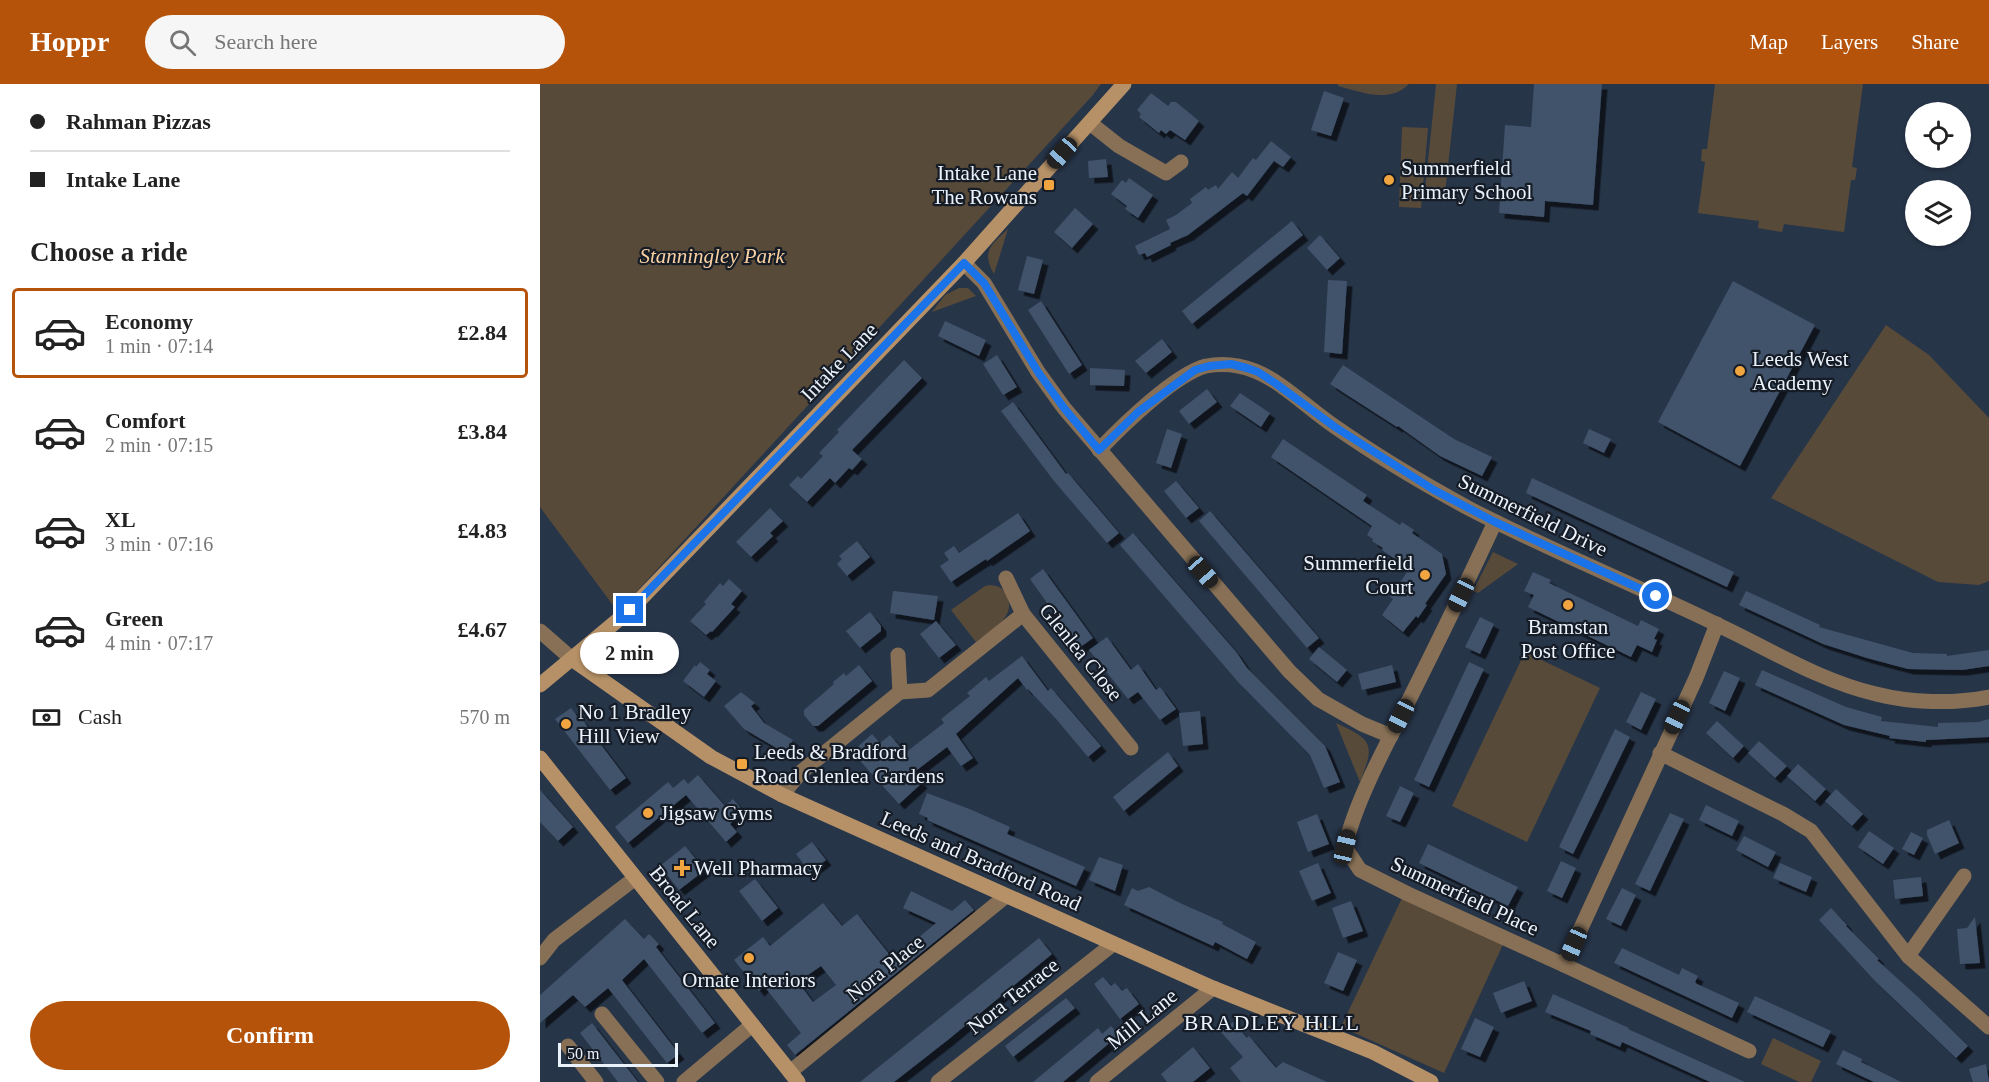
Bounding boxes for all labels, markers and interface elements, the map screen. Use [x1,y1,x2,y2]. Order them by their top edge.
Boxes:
search box [145,15,565,69]
text: Hoppr [30,26,109,57]
icon: search [166,26,199,59]
text: Search here [214,29,318,54]
text: Map [1750,30,1788,54]
text: Layers [1821,30,1878,54]
text: Share [1911,30,1959,54]
map controls [1905,102,1971,246]
button: locate [1905,102,1971,168]
text: Rahman Pizzas [66,109,211,134]
car [1043,134,1081,172]
place label: Summerfield Primary School [1401,156,1532,204]
place label: Intake Lane The Rowans [931,161,1037,209]
text: Intake Lane [66,167,180,192]
marker: Summerfield Primary School [1382,173,1396,187]
marker: Intake Lane The Rowans [1042,178,1056,192]
button: layers [1905,180,1971,246]
text: Choose a ride [30,237,188,267]
park label: Stanningley Park [639,244,785,268]
icon: car [33,306,87,360]
text: Economy [105,309,193,334]
street label: Intake Lane [796,318,882,406]
text: £2.84 [458,320,507,345]
text: 1 min · 07:14 [105,335,213,357]
place label: Leeds West Academy [1752,347,1849,395]
marker: Leeds West Academy [1733,364,1747,378]
icon: car [33,405,87,459]
text: Comfort [105,408,186,433]
text: £3.84 [458,419,507,444]
text: 2 min · 07:15 [105,434,213,456]
street label: Summerfield Drive [1455,469,1611,561]
icon: car [33,504,87,558]
text: XL [105,507,136,532]
text: £4.83 [458,518,507,543]
text: 3 min · 07:16 [105,533,213,555]
place label: Summerfield Court [1303,551,1413,599]
car [1184,553,1222,591]
marker: Summerfield Court [1418,568,1432,582]
car [1445,575,1477,615]
route start [1642,582,1669,609]
route end [616,596,643,623]
street label: Glenlea Close [1034,598,1128,706]
marker: Bramstan Post Office [1561,598,1575,612]
icon: car [33,603,87,657]
text: Green [105,606,163,631]
place label: Bramstan Post Office [1521,615,1615,663]
text: £4.67 [458,617,507,642]
callout: 2 min [580,631,680,673]
text: 4 min · 07:17 [105,632,213,654]
text: 2 min [605,642,654,664]
car [1385,696,1417,736]
car [1661,697,1693,737]
place label: No 1 Bradley Hill View [578,700,692,748]
icon: cash [30,701,63,734]
text: Cash [78,704,122,729]
text: 570 m [459,706,510,728]
marker: No 1 Bradley Hill View [559,717,573,731]
place label: Leeds & Bradford Road Glenlea Gardens [754,740,944,788]
marker: Leeds & Bradford Road Glenlea Gardens [735,757,749,771]
place label: Jigsaw Gyms [660,801,773,825]
marker: Jigsaw Gyms [641,806,655,820]
street label: Leeds and Bradford Road [877,806,1085,916]
car [1332,827,1358,867]
street label: Summerfield Place [1387,851,1543,941]
place label: Well Pharmacy [694,856,823,880]
street label: Broad Lane [645,861,725,953]
marker: Well Pharmacy [675,861,689,875]
car [1558,924,1590,964]
street label: Nora Place [841,929,929,1007]
marker: Ornate Interiors [742,951,756,965]
street label: Nora Terrace [962,953,1064,1039]
place label: Ornate Interiors [682,968,816,992]
street label: Mill Lane [1102,983,1182,1055]
button: Confirm [30,1001,510,1070]
district label: BRADLEY HILL [1184,1010,1360,1035]
scale bar [558,1040,678,1068]
text: 50 m [567,1045,599,1062]

